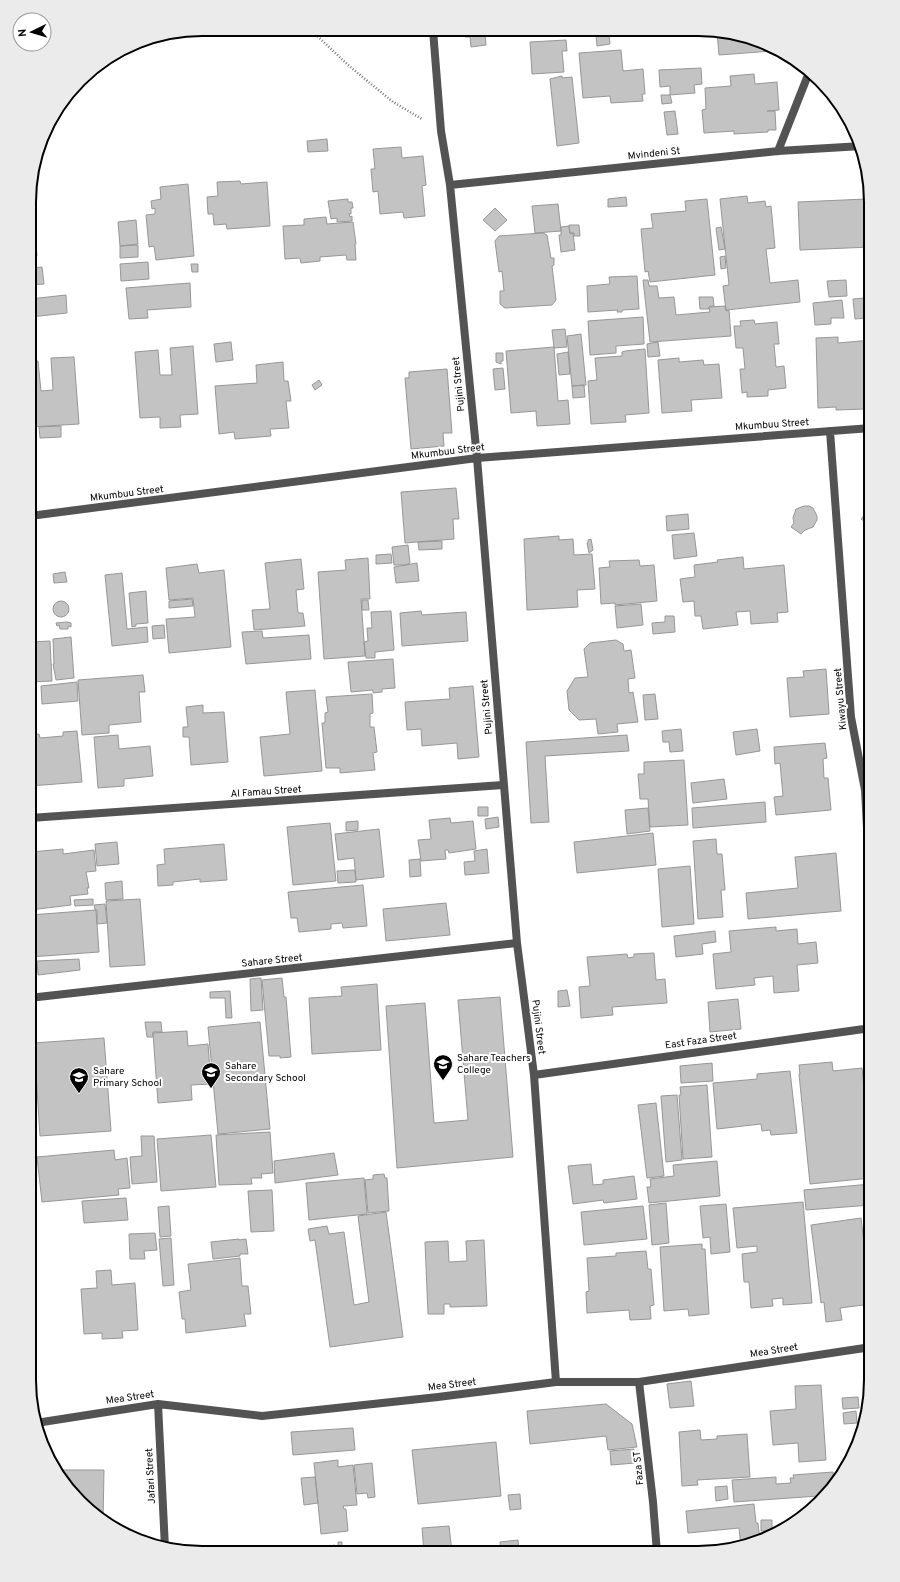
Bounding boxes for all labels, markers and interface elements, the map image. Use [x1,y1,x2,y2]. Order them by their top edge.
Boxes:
north arrow [12,12,52,52]
text: N [16,28,30,37]
street label: Mvindeni St [627,145,681,163]
street label: Pujini Street [450,356,468,412]
street label: Mkumbuu Street [735,416,810,434]
street label: Mkumbuu Street [410,441,486,463]
street label: Mkumbuu Street [89,483,165,505]
street label: Kiwayu Street [832,667,850,731]
street label: Pujini Street [478,679,496,735]
street label: Al Famau Street [230,783,302,801]
street label: Sahare Street [241,951,303,971]
street label: Pujini Street [528,999,548,1055]
street label: East Faza Street [664,1030,738,1052]
place label: Sahare Teachers College [457,1052,531,1077]
school or university icon: Sahare Teachers College [432,1053,454,1081]
place label: Sahare Secondary School [225,1060,306,1085]
school or university icon: Sahare Secondary School [200,1061,222,1089]
place label: Sahare Primary School [93,1065,162,1090]
school or university icon: Sahare Primary School [68,1066,90,1094]
street label: Mea Street [749,1341,799,1361]
street label: Mea Street [427,1376,477,1394]
street label: Mea Street [105,1388,155,1408]
street label: Jafari Street [143,1448,159,1504]
street label: Faza ST [631,1450,647,1486]

